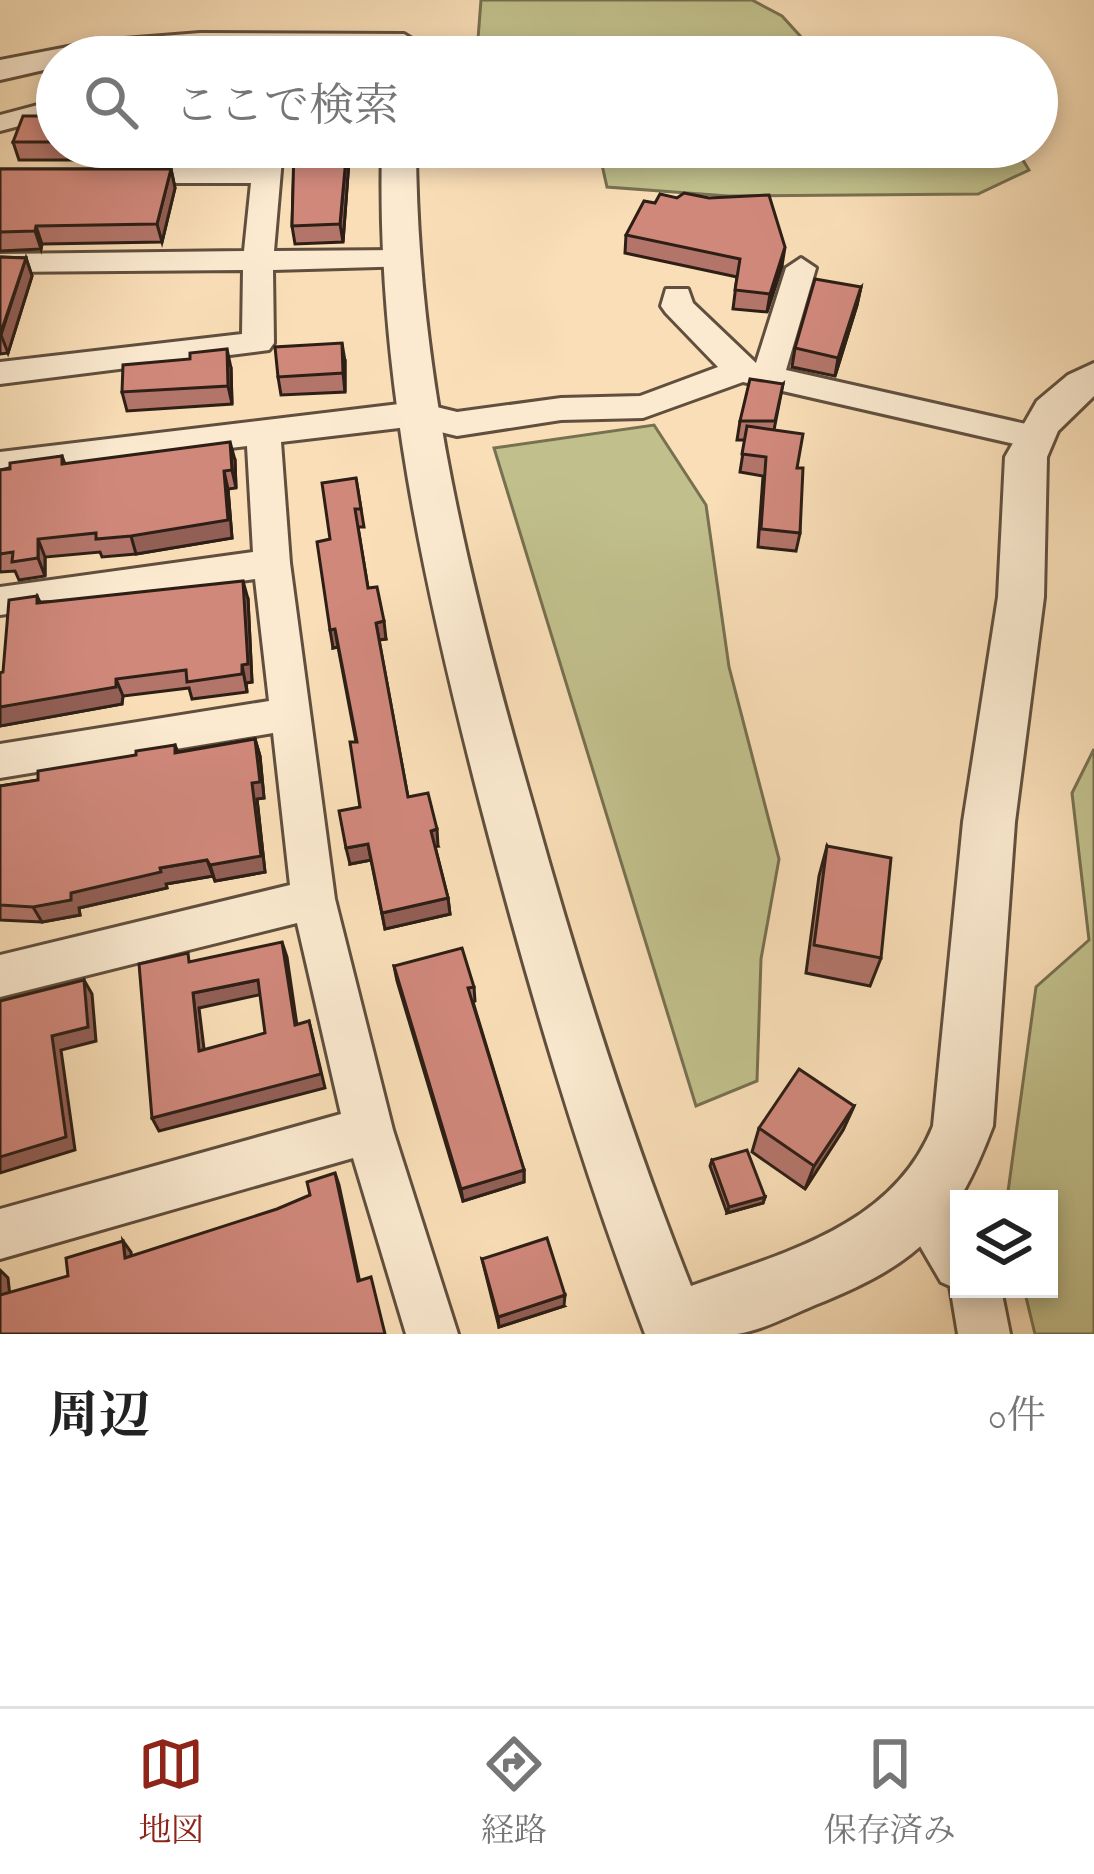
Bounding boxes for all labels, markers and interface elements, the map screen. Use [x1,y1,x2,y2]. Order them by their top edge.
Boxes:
search box [36,36,1058,168]
icon: search [78,69,144,135]
text: ここで検索 [174,79,399,136]
map controls [950,1190,1058,1298]
button: layers [950,1190,1058,1298]
text: 周辺 [48,1386,150,1451]
text: 0件 [988,1393,1046,1442]
tab: 地図 [138,1731,204,1853]
tab: 経路 [481,1731,547,1853]
tab: 保存済み [824,1731,956,1853]

